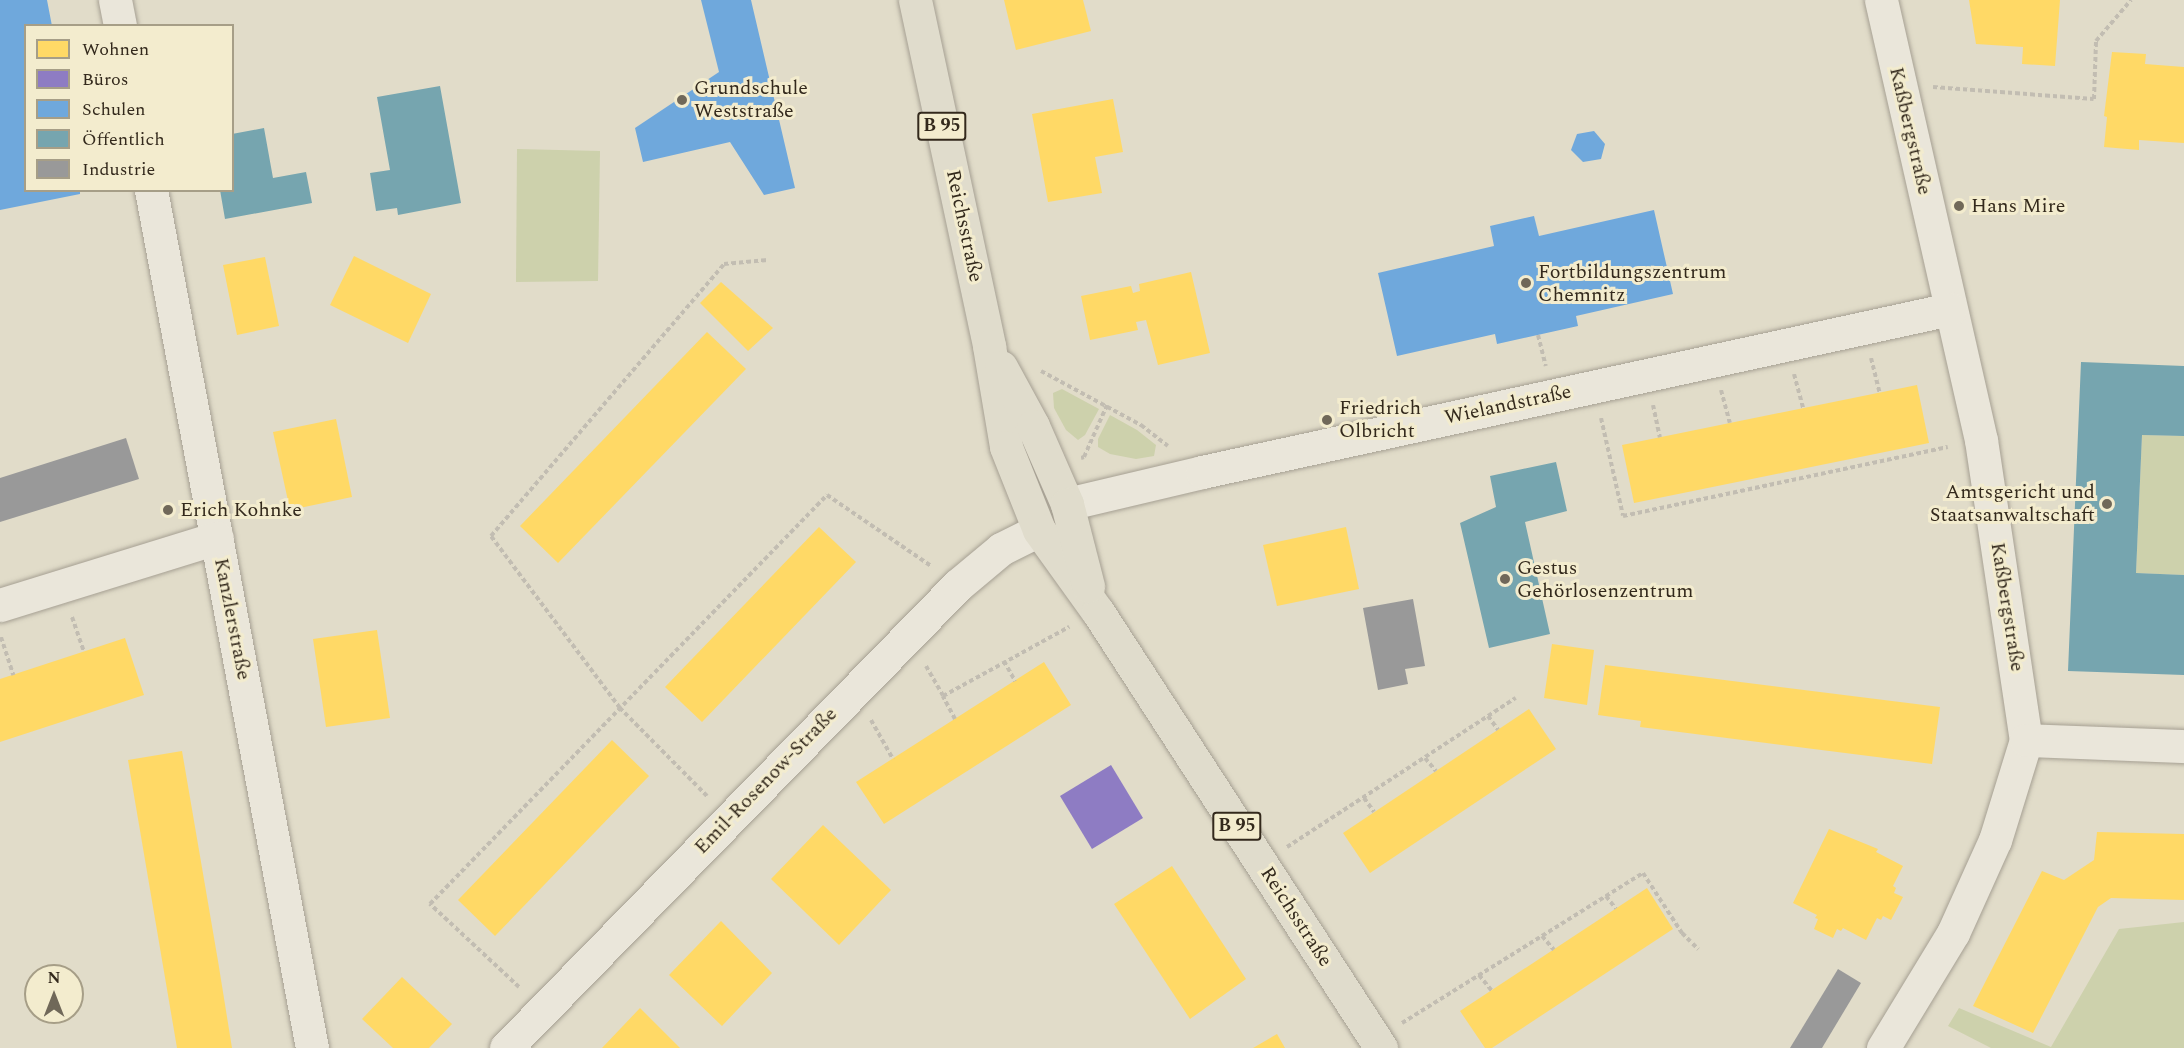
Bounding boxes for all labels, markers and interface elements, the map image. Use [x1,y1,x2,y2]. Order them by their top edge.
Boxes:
legend [24,24,234,192]
text: Wohnen [82,36,149,63]
street label: Kaßbergstraße [1884,65,1936,197]
text: Büros [82,66,129,93]
place label: Grundschule Weststraße [694,77,808,124]
marker: Grundschule Weststraße [675,93,689,107]
text: Schulen [82,96,146,123]
road number: B 95 [916,111,968,141]
text: Öffentlich [82,126,165,153]
text: Industrie [82,156,155,183]
street label: Reichsstraße [940,168,988,284]
place label: Hans Mire [1971,194,2065,218]
marker: Hans Mire [1952,199,1966,213]
place label: Fortbildungszentrum Chemnitz [1538,260,1726,307]
marker: Fortbildungszentrum Chemnitz [1519,276,1533,290]
street label: Wielandstraße [1442,380,1574,430]
place label: Friedrich Olbricht [1339,396,1421,443]
marker: Friedrich Olbricht [1320,413,1334,427]
place label: Amtsgericht und Staatsanwaltschaft [1930,480,2095,527]
marker: Amtsgericht und Staatsanwaltschaft [2100,497,2114,511]
place label: Erich Kohnke [180,498,302,522]
marker: Erich Kohnke [161,503,175,517]
street label: Kaßbergstraße [1985,541,2029,673]
street label: Kanzlerstraße [208,556,256,682]
place label: Gestus Gehörlosenzentrum [1517,556,1693,603]
marker: Gestus Gehörlosenzentrum [1498,572,1512,586]
street label: Emil-Rosenow-Straße [690,703,842,859]
road number: B 95 [1212,811,1262,841]
street label: Reichsstraße [1255,863,1337,971]
north arrow [24,964,84,1024]
text: N [47,966,61,990]

